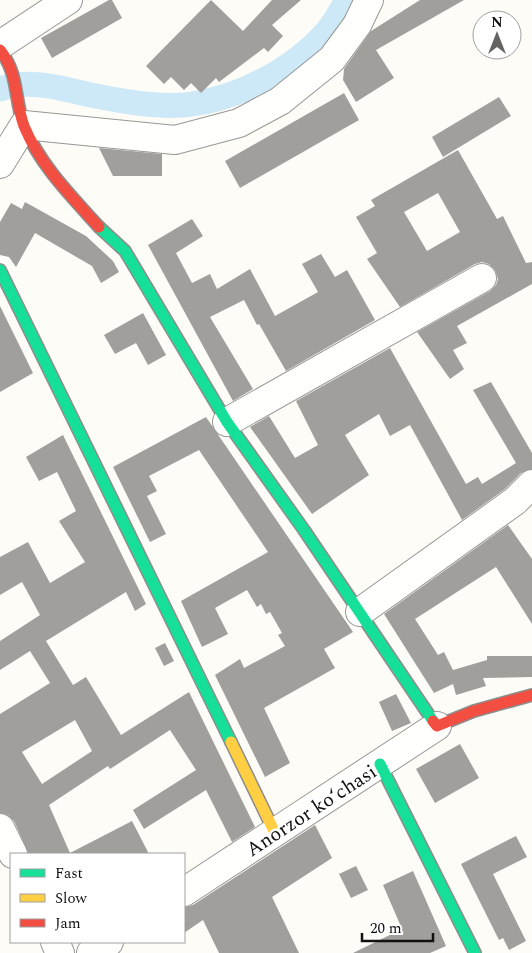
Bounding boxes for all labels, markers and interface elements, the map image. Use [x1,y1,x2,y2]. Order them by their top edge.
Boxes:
north arrow [472,10,522,60]
text: N [491,12,503,33]
street label: Anorzor koʻchasi [240,757,383,865]
legend [10,853,185,943]
text: Fast [55,862,83,885]
text: Slow [55,887,87,910]
scale bar [362,910,433,942]
text: Jam [55,912,81,935]
text: 20 m [370,917,402,940]

